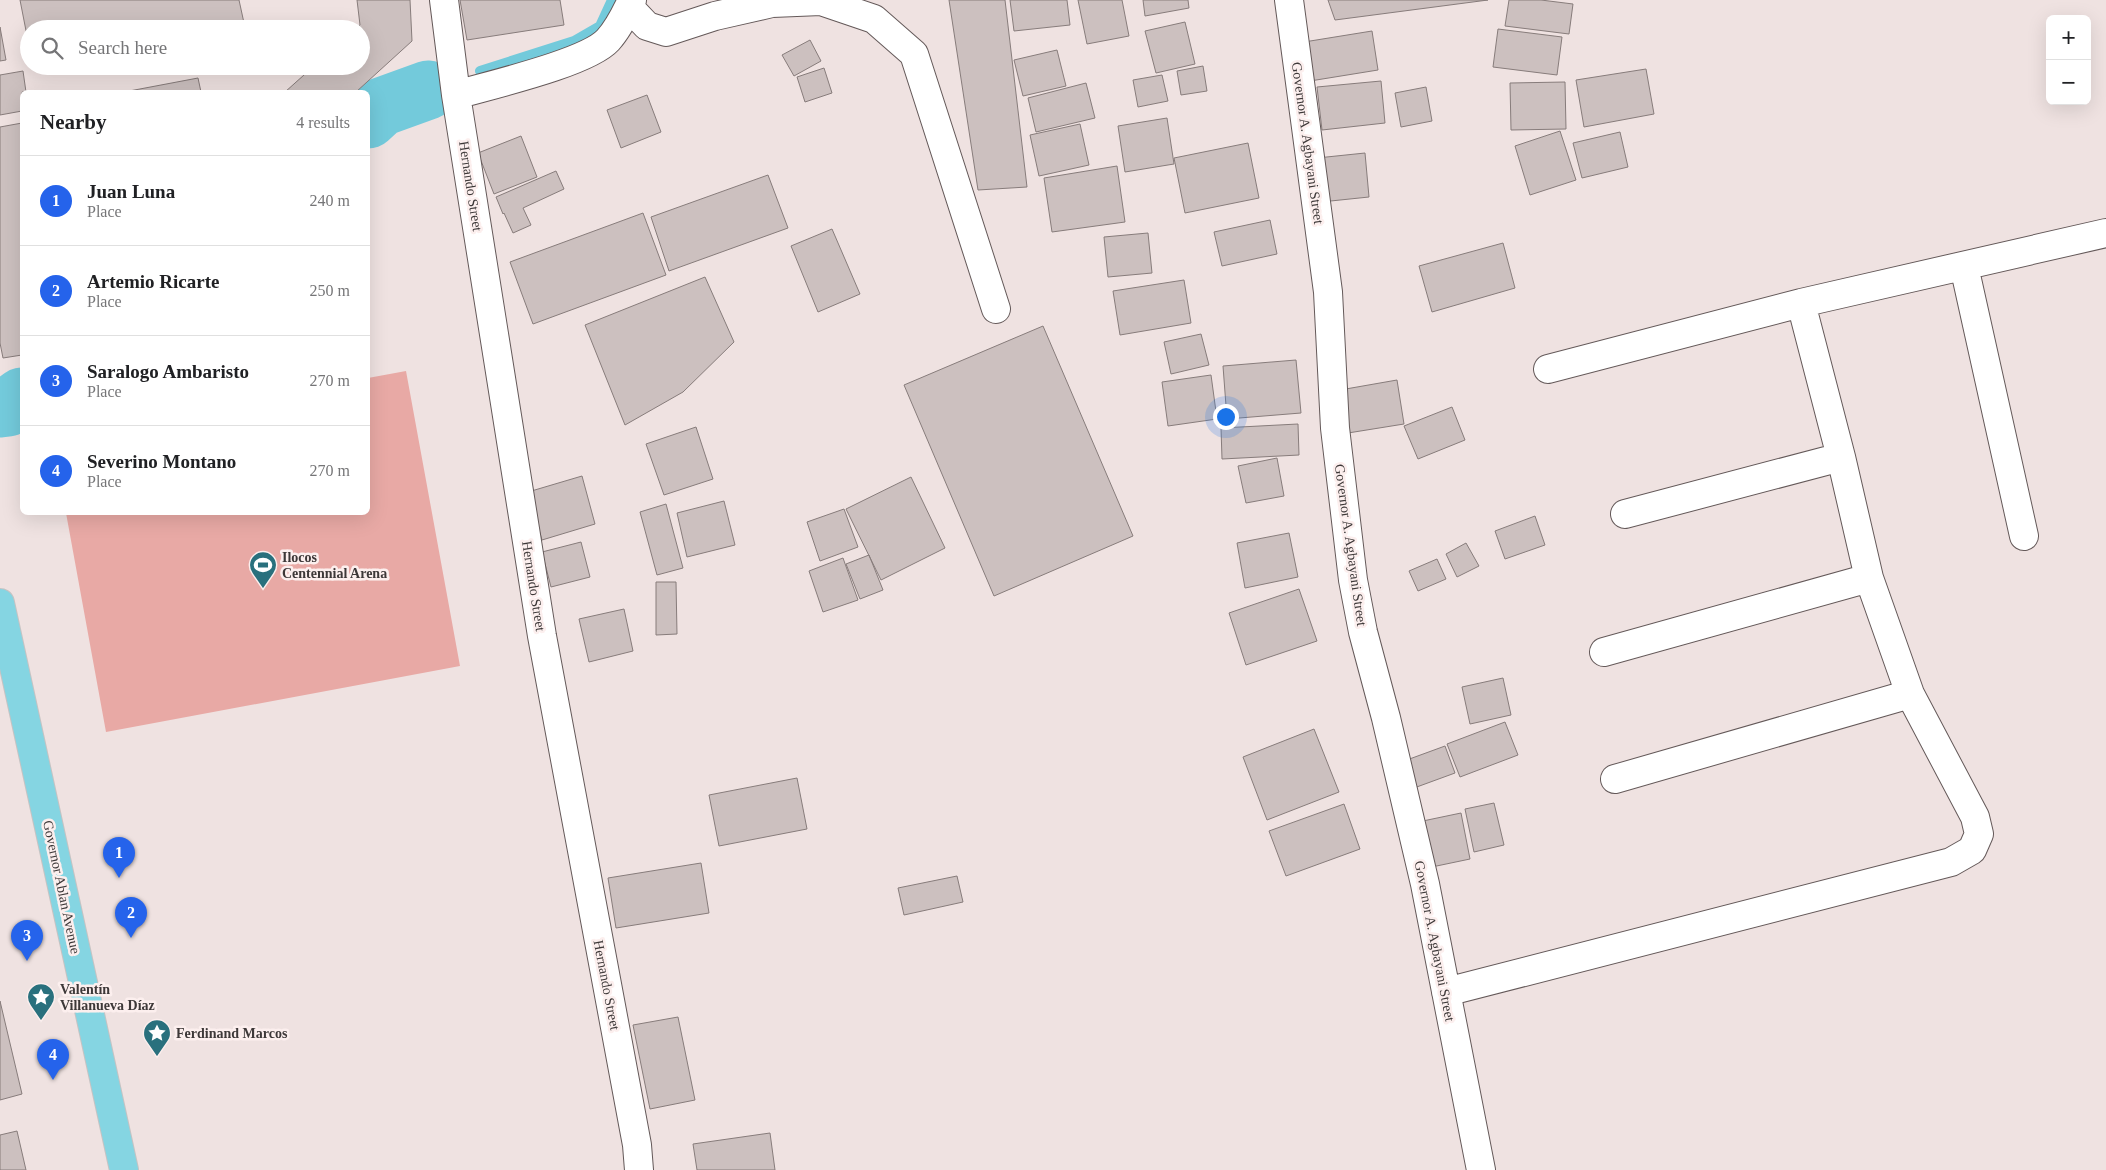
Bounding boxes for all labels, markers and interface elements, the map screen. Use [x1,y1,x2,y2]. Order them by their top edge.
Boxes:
map controls [2046,15,2091,105]
button: + [2046,15,2091,60]
search box [20,20,370,75]
icon: search [38,34,66,62]
text: Search here [78,37,167,58]
button: − [2046,60,2091,105]
street label: Governor A. Agbayani Street [1289,61,1326,225]
text: Nearby [40,110,107,134]
text: 4 results [296,114,350,131]
street label: Hernando Street [456,140,485,232]
text: Juan Luna [87,181,175,202]
text: 1 [52,192,60,209]
text: 240 m [310,192,350,209]
text: Place [87,203,122,220]
text: Artemio Ricarte [87,271,219,292]
text: 2 [52,282,60,299]
text: 250 m [310,282,350,299]
text: Place [87,293,122,310]
text: Saralogo Ambaristo [87,361,249,382]
text: 3 [52,372,60,389]
text: 270 m [310,372,350,389]
text: Place [87,383,122,400]
your location [1213,404,1239,430]
text: Severino Montano [87,451,236,472]
text: 4 [52,462,60,479]
text: 270 m [310,462,350,479]
street label: Governor A. Agbayani Street [1332,463,1369,627]
text: Place [87,473,122,490]
street label: Hernando Street [519,540,548,632]
sports icon: Ilocos Centennial Arena [248,550,278,589]
place label: Ilocos Centennial Arena [282,550,387,581]
street label: Governor Ablan Avenue [40,819,83,955]
pin: 1 [103,837,135,878]
street label: Governor A. Agbayani Street [1412,860,1457,1023]
pin: 2 [115,897,147,938]
pin: 3 [11,920,43,961]
street label: Hernando Street [590,939,623,1031]
place icon: Valentín Villanueva Díaz [26,982,56,1021]
place label: Valentín Villanueva Díaz [60,982,155,1013]
place icon: Ferdinand Marcos [142,1018,172,1057]
place label: Ferdinand Marcos [176,1026,288,1041]
pin: 4 [37,1039,69,1080]

